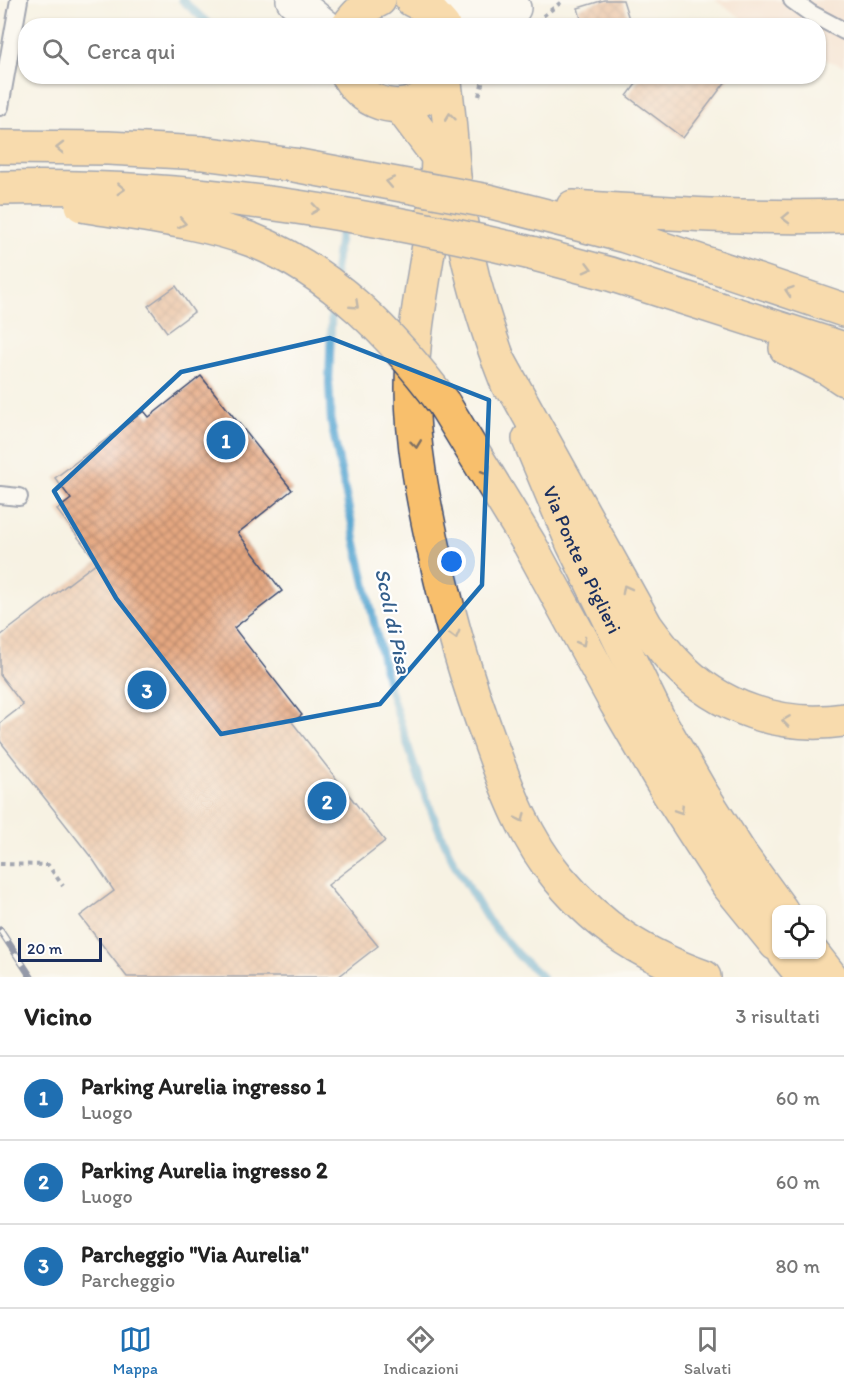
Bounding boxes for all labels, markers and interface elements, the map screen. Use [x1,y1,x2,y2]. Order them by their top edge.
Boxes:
search box [18,18,826,84]
icon: search [39,35,72,68]
text: Cerca qui [87,38,175,65]
one-way arrow [444,112,457,121]
one-way arrow [55,141,64,154]
one-way arrow [385,176,395,189]
one-way arrow [117,183,126,196]
one-way arrow [311,202,320,214]
one-way arrow [781,212,790,224]
one-way arrow [176,216,186,229]
one-way arrow [582,261,593,273]
one-way arrow [784,286,795,299]
one-way arrow [349,298,359,309]
pin: 1 [206,418,246,462]
one-way arrow [409,440,421,449]
one-way arrow [479,465,491,475]
street label: Via Ponte a Piglieri [538,482,627,638]
your location [437,547,466,576]
water label: Scoli di Pisa [370,566,417,676]
one-way arrow [622,585,633,595]
one-way arrow [448,630,461,640]
one-way arrow [575,635,586,646]
pin: 3 [128,668,166,712]
one-way arrow [781,715,790,727]
pin: 2 [308,778,346,824]
one-way arrow [673,804,685,814]
one-way arrow [514,812,526,823]
map controls [772,905,826,959]
button: locate [772,905,826,959]
scale bar [18,935,102,962]
text: 20 m [27,939,62,958]
text: Vicino [24,1000,92,1032]
text: 3 risultati [736,1004,820,1028]
text: Parking Aurelia ingresso 1 [81,1073,326,1100]
text: 1 [39,1086,48,1110]
text: 60 m [776,1086,820,1110]
text: Luogo [81,1100,133,1124]
text: Parking Aurelia ingresso 2 [81,1157,328,1184]
text: 2 [38,1170,49,1194]
text: 60 m [776,1170,820,1194]
text: Luogo [81,1184,133,1208]
text: Parcheggio "Via Aurelia" [81,1241,309,1268]
text: 3 [38,1254,49,1278]
text: 80 m [775,1254,820,1278]
text: Parcheggio [81,1268,175,1292]
tab: Mappa [113,1323,158,1378]
tab: Indicazioni [383,1323,459,1378]
tab: Salvati [684,1323,731,1378]

